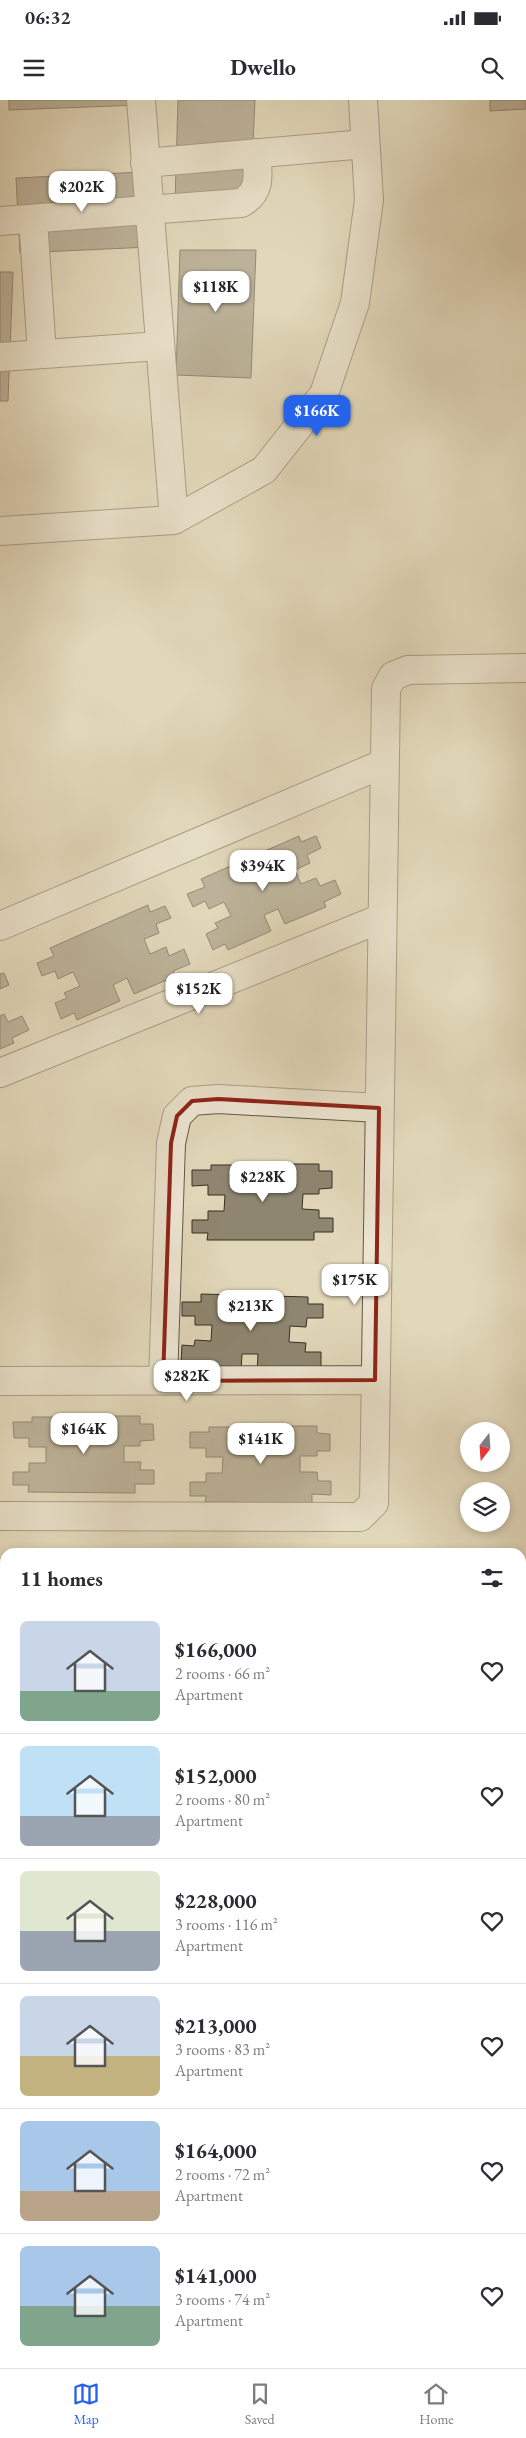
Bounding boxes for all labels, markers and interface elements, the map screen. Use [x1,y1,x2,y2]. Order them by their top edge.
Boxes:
text: 06:32 [25,5,71,30]
text: Dwello [230,53,296,82]
icon: menu [20,54,48,82]
icon: search [478,54,506,82]
pin: $202K [47,170,117,213]
text: $202K [60,176,104,197]
pin: $118K [181,270,251,313]
text: $118K [194,276,238,297]
pin: $166K [282,394,352,437]
text: $166K [295,400,339,421]
pin: $394K [228,850,298,892]
text: $394K [241,855,285,876]
pin: $152K [164,972,234,1015]
text: $152K [177,978,221,999]
pin: $228K [228,1160,298,1203]
text: $228K [241,1166,285,1187]
pin: $175K [320,1264,390,1306]
text: $175K [333,1269,377,1290]
pin: $213K [216,1290,286,1332]
text: $213K [229,1295,273,1316]
pin: $282K [152,1360,222,1402]
text: $282K [165,1365,209,1386]
pin: $164K [49,1412,119,1455]
text: $164K [62,1418,106,1439]
pin: $141K [226,1422,296,1465]
north arrow [460,1422,510,1472]
map controls [460,1422,510,1532]
text: $141K [239,1428,283,1449]
button: layers [460,1482,510,1532]
icon: filters [478,1564,506,1592]
text: 11 homes [20,1565,103,1592]
text: $166,000 [175,1636,257,1663]
icon: home [60,1641,120,1701]
icon: heart [478,1657,506,1685]
text: 2 rooms · 66 m² [175,1663,270,1684]
text: Apartment [175,1684,243,1705]
text: $152,000 [175,1762,257,1789]
icon: home [60,1766,120,1826]
icon: heart [478,1782,506,1810]
text: 2 rooms · 80 m² [175,1789,270,1810]
text: Apartment [175,1810,243,1831]
text: $228,000 [175,1887,257,1914]
icon: home [60,1891,120,1951]
icon: heart [478,1907,506,1935]
text: 3 rooms · 116 m² [175,1914,278,1935]
text: Apartment [175,1935,243,1956]
text: $213,000 [175,2012,257,2039]
icon: home [60,2016,120,2076]
icon: heart [478,2032,506,2060]
text: 3 rooms · 83 m² [175,2039,270,2060]
text: Apartment [175,2060,243,2081]
text: $164,000 [175,2137,257,2164]
icon: home [60,2141,120,2201]
icon: heart [478,2157,506,2185]
text: 2 rooms · 72 m² [175,2164,270,2185]
text: Apartment [175,2185,243,2206]
text: $141,000 [175,2262,257,2289]
icon: home [60,2266,120,2326]
icon: heart [478,2282,506,2310]
text: 3 rooms · 74 m² [175,2289,270,2310]
text: Apartment [175,2310,243,2331]
tab: Map [72,2380,100,2428]
tab: Saved [245,2380,275,2428]
tab: Home [419,2380,454,2428]

